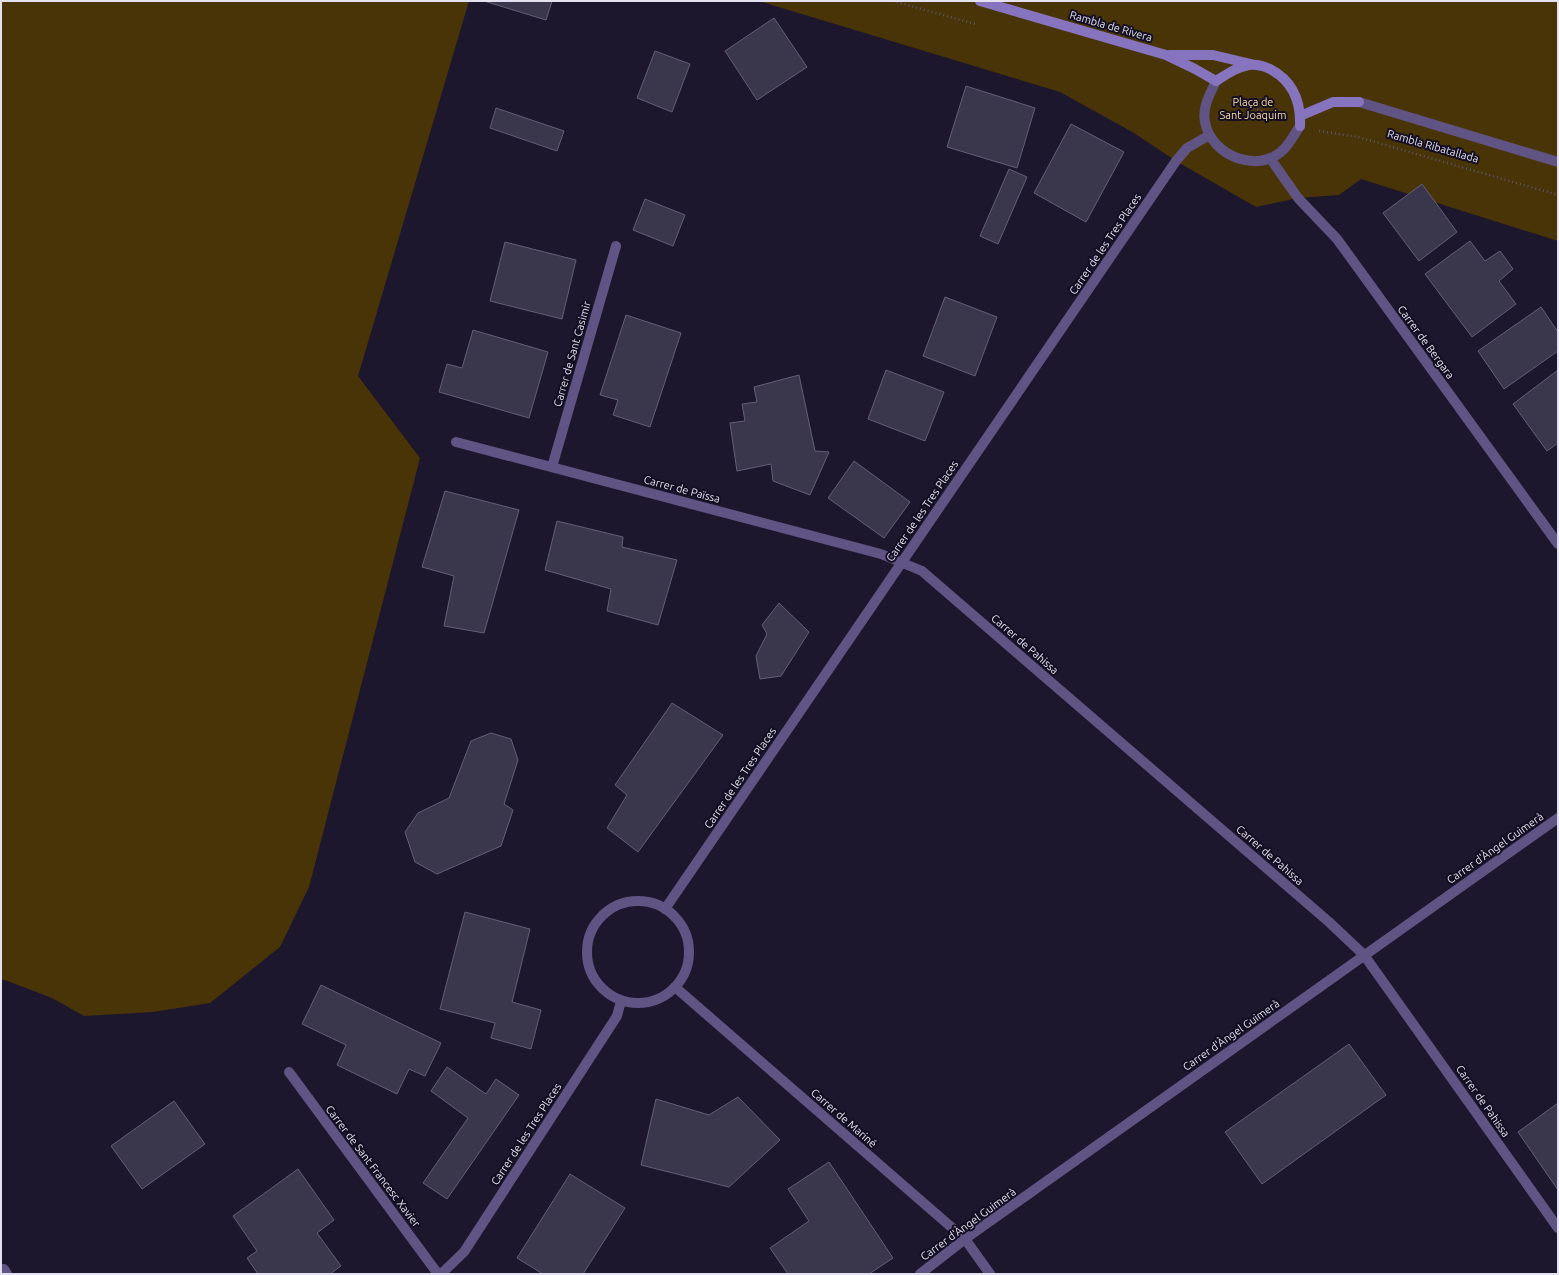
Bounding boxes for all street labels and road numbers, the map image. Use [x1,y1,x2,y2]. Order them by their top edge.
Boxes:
street label: Rambla de Rivera [1068,8,1154,44]
street label: Rambla Ribatallada [1386,127,1480,165]
street label: Carrer de les Tres Places [1067,191,1143,297]
street label: Carrer de Sant Casimir [551,299,593,408]
street label: Carrer de Bergara [1395,303,1457,381]
street label: Carrer de les Tres Places [884,458,960,564]
street label: Carrer de Païssa [643,473,721,505]
street label: Carrer de Pahissa [989,612,1061,676]
street label: Carrer de les Tres Places [702,725,778,831]
street label: Carrer d'Àngel Guimerà [1444,809,1545,886]
street label: Carrer de Pahissa [1234,823,1306,887]
street label: Carrer d'Àngel Guimerà [1180,996,1281,1073]
street label: Carrer de Pahissa [1454,1063,1512,1139]
street label: Carrer de les Tres Places [489,1081,564,1187]
street label: Carrer de Mariné [809,1086,879,1150]
street label: Carrer de Sant Francesc Xavier [323,1103,423,1230]
street label: Carrer d'Àngel Guimerà [917,1185,1018,1263]

